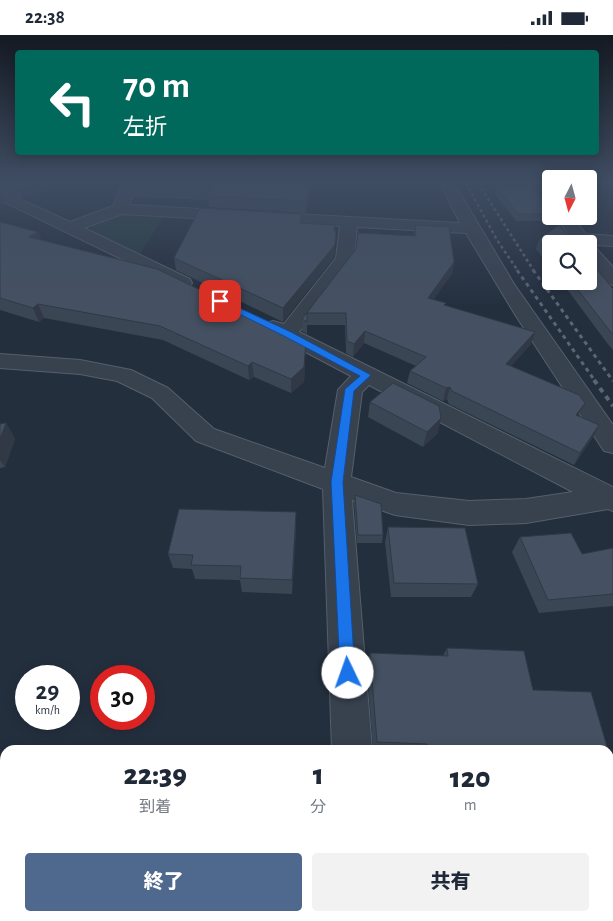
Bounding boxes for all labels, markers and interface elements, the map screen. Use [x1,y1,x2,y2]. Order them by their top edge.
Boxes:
text: 22:38 [25,8,65,27]
text: 70 m [123,69,190,104]
icon: left [40,70,105,135]
text: 左折 [123,116,167,138]
north arrow [542,170,598,225]
map controls [542,170,597,290]
button: search [542,235,597,290]
pin [199,280,241,322]
icon: arrive [206,287,234,315]
position arrow [321,646,373,698]
speed limit sign: 30 [90,665,155,730]
text: 29 [36,679,59,704]
text: km/h [35,704,60,716]
text: 22:39 [123,760,187,790]
text: 1 [313,760,324,790]
text: 120 [450,763,491,793]
text: m [464,797,477,813]
text: 到着 [139,799,171,815]
text: 分 [310,799,326,815]
button: 終了 [25,853,302,911]
button: 共有 [312,853,589,911]

